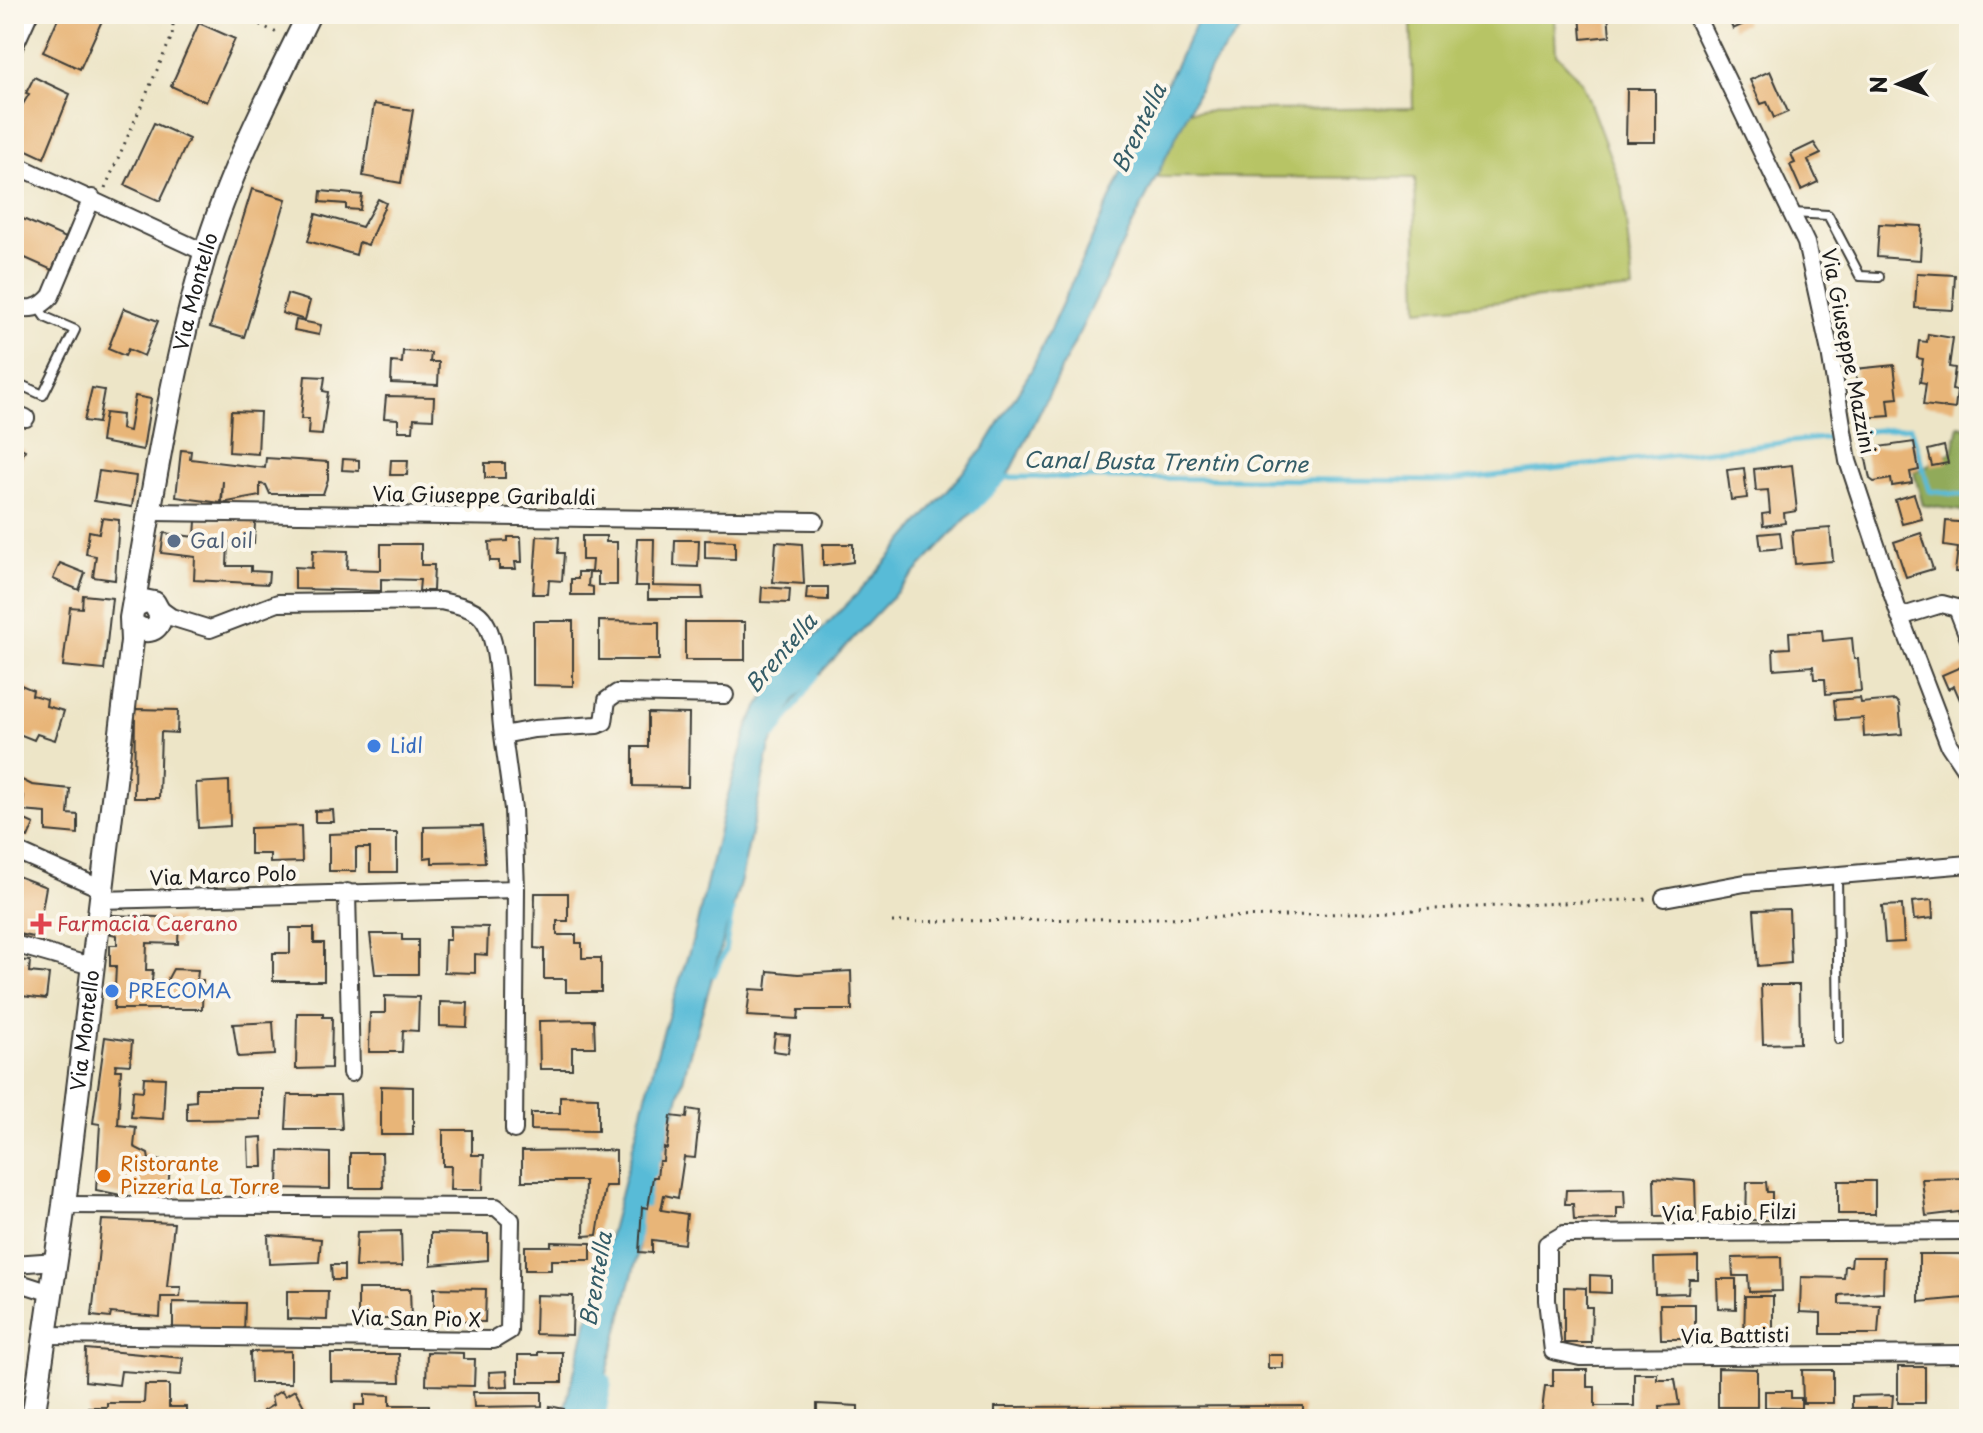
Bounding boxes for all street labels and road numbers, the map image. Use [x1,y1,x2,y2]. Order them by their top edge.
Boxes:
street label: Via Montello [165,228,225,354]
street label: Via Giuseppe Mazzini [1814,246,1884,456]
street label: Via Giuseppe Garibaldi [372,478,596,512]
street label: Via Marco Polo [149,857,297,893]
street label: Via Montello [62,968,106,1093]
street label: Via Fabio Filzi [1661,1196,1797,1228]
street label: Via San Pio X [351,1302,481,1334]
street label: Via Battisti [1680,1319,1790,1351]

